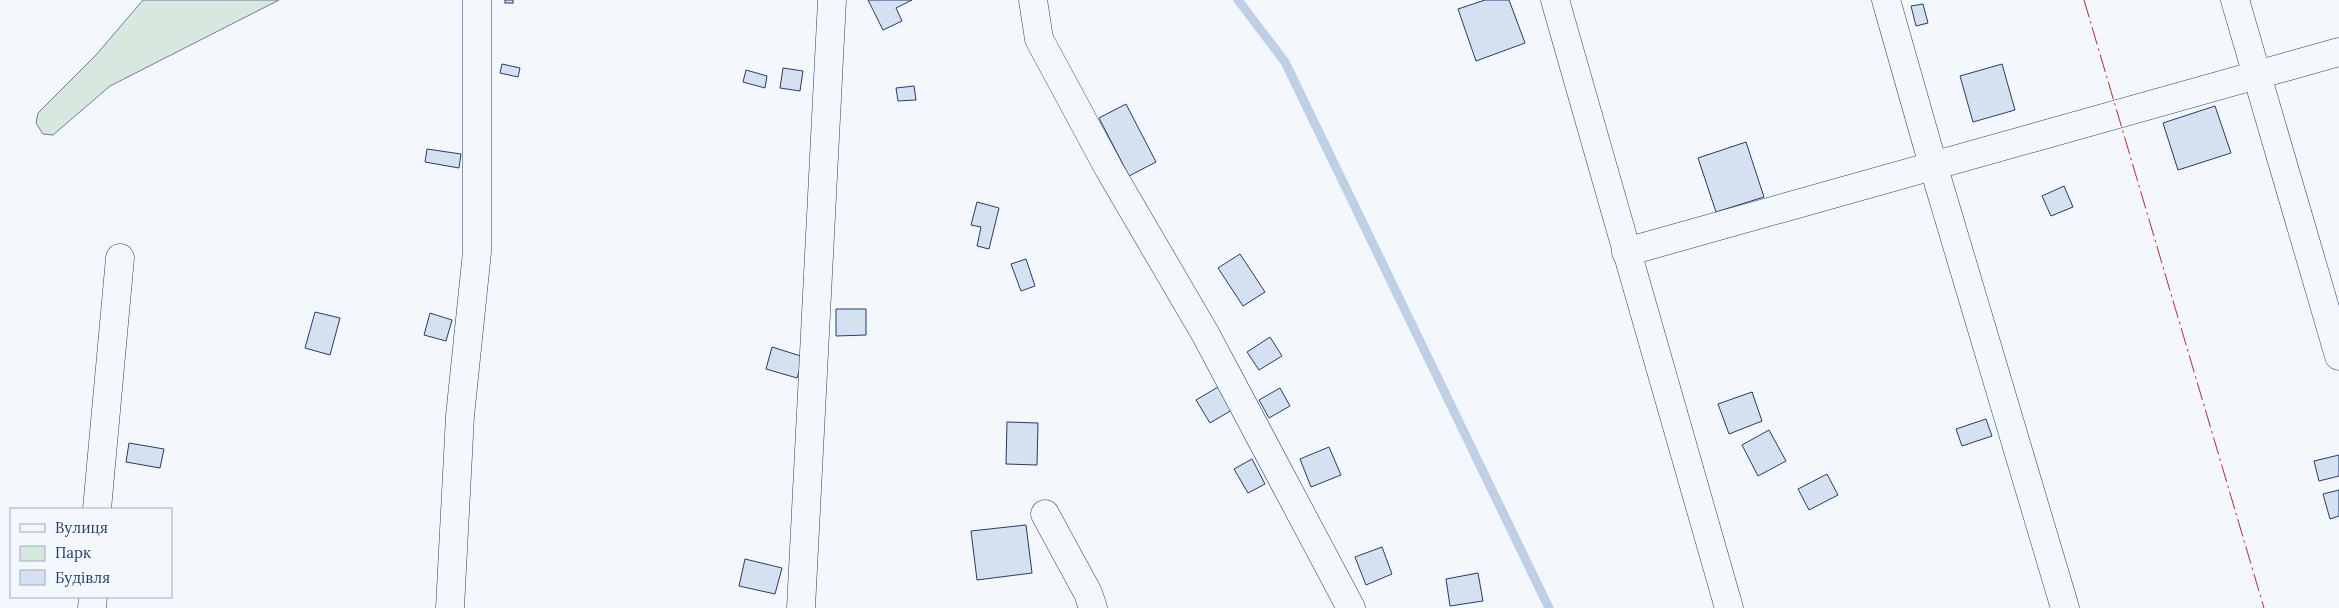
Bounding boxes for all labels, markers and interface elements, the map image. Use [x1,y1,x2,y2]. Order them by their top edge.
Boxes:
legend [10,508,172,598]
text: Вулиця [55,518,108,537]
text: Парк [55,543,91,562]
text: Будівля [55,568,110,587]

